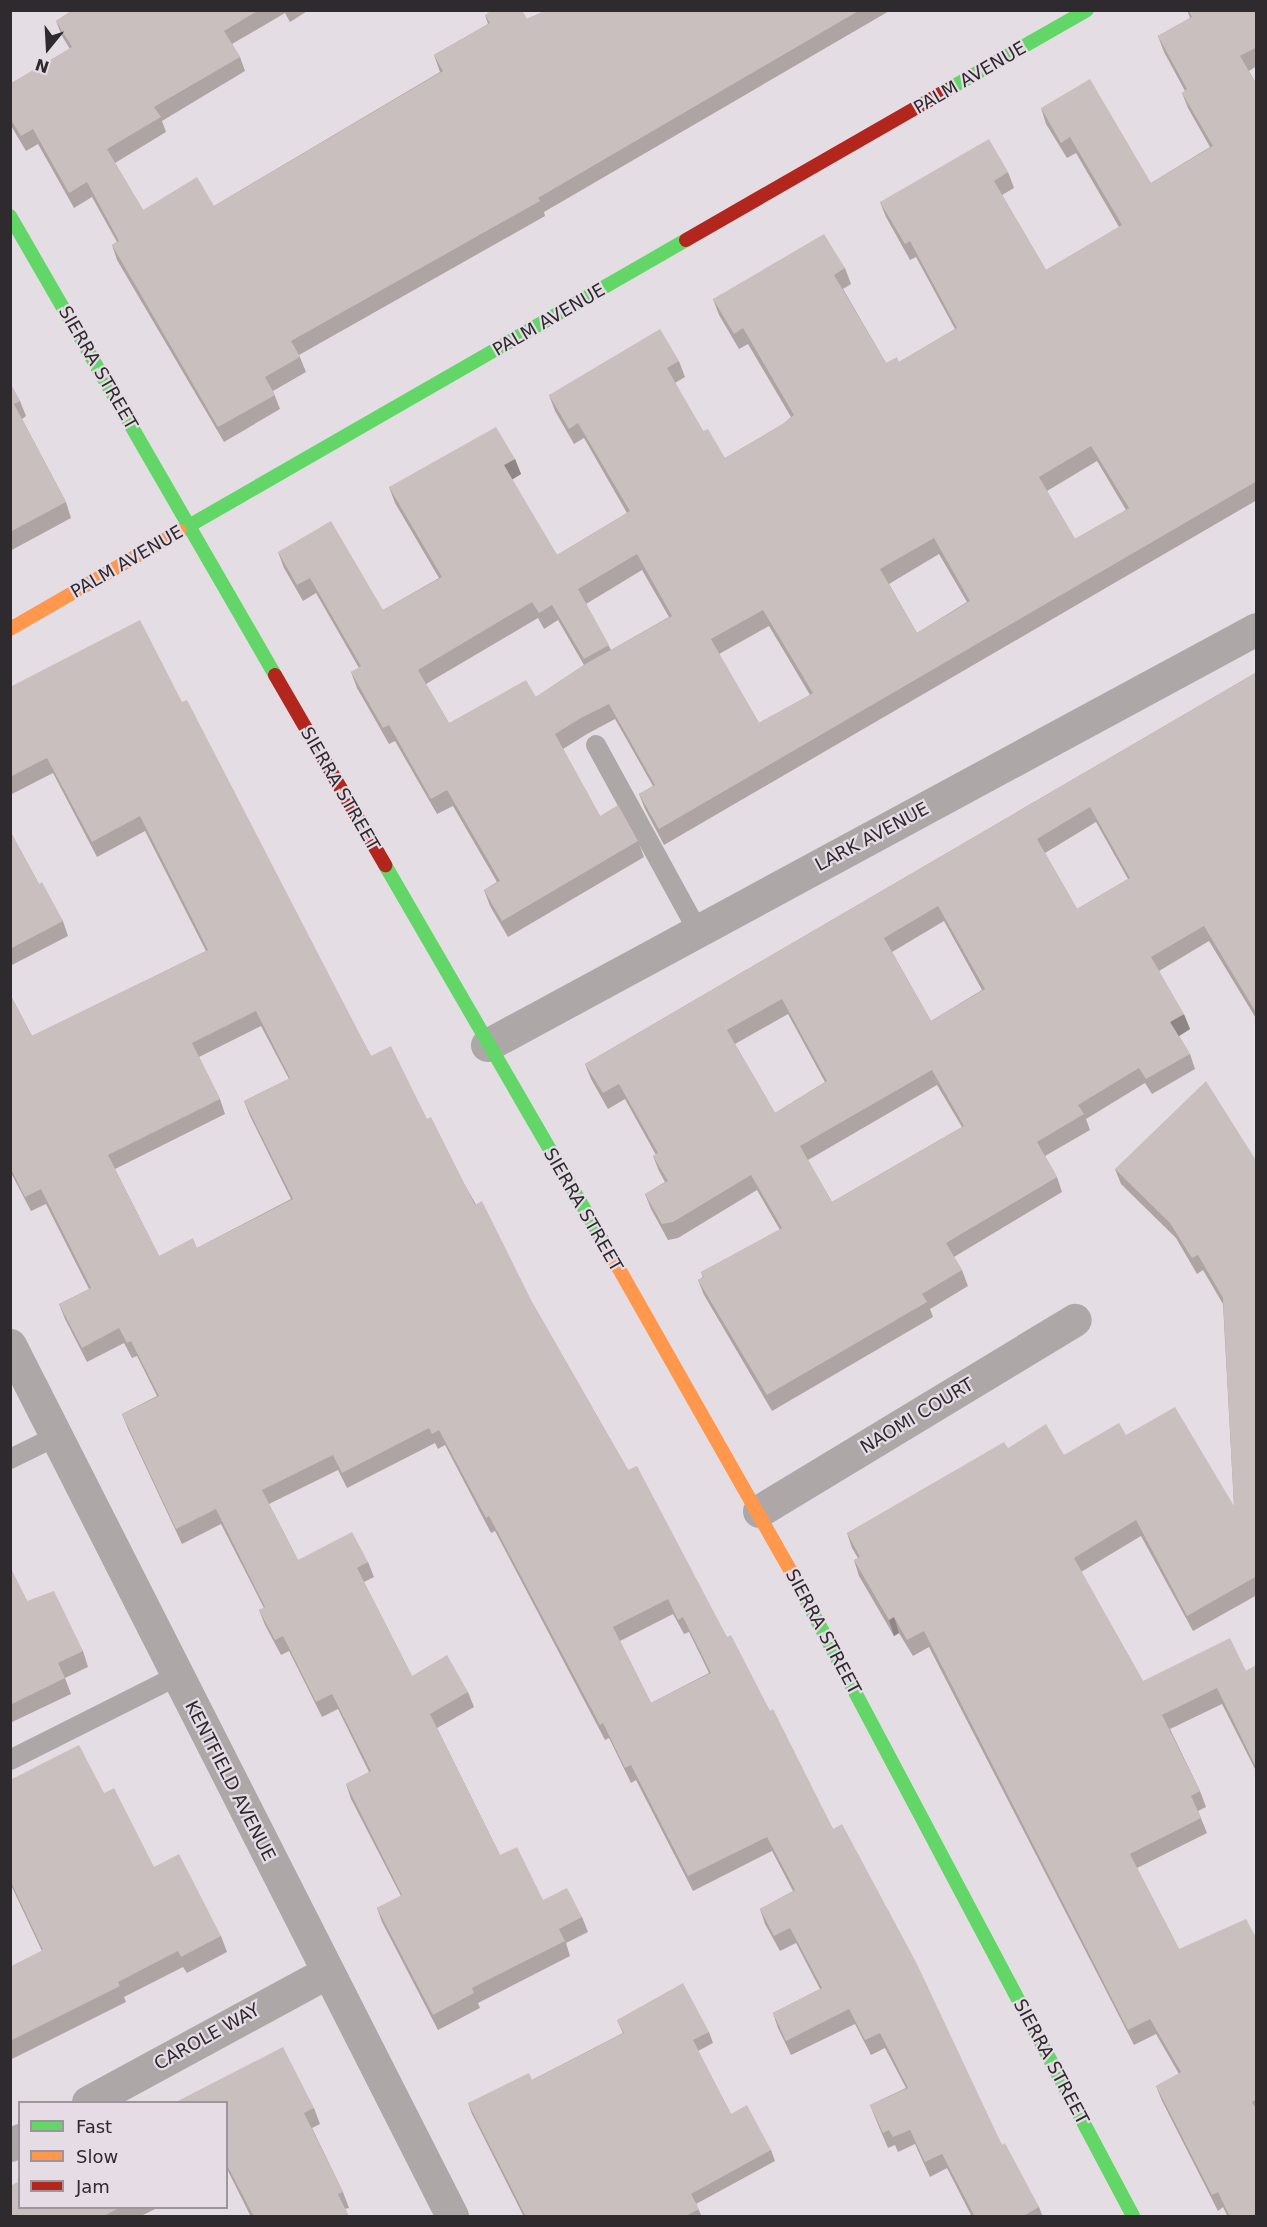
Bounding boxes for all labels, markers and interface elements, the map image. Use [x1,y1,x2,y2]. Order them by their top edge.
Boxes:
north arrow [18,18,78,78]
street label: PALM AVENUE [910,37,1030,119]
text: N [33,54,52,77]
street label: PALM AVENUE [489,279,609,361]
street label: SIERRA STREET [54,302,142,434]
street label: PALM AVENUE [67,521,187,603]
street label: SIERRA STREET [296,723,384,855]
street label: LARK AVENUE [811,798,933,876]
street label: SIERRA STREET [539,1144,627,1276]
street label: NAOMI COURT [856,1374,978,1458]
street label: SIERRA STREET [781,1566,865,1698]
street label: KENTFIELD AVENUE [180,1697,280,1865]
street label: SIERRA STREET [1009,1996,1093,2128]
street label: CAROLE WAY [150,1999,264,2075]
legend [18,2101,228,2209]
text: Fast [76,2116,112,2137]
text: Slow [76,2146,118,2167]
text: Jam [76,2176,110,2197]

